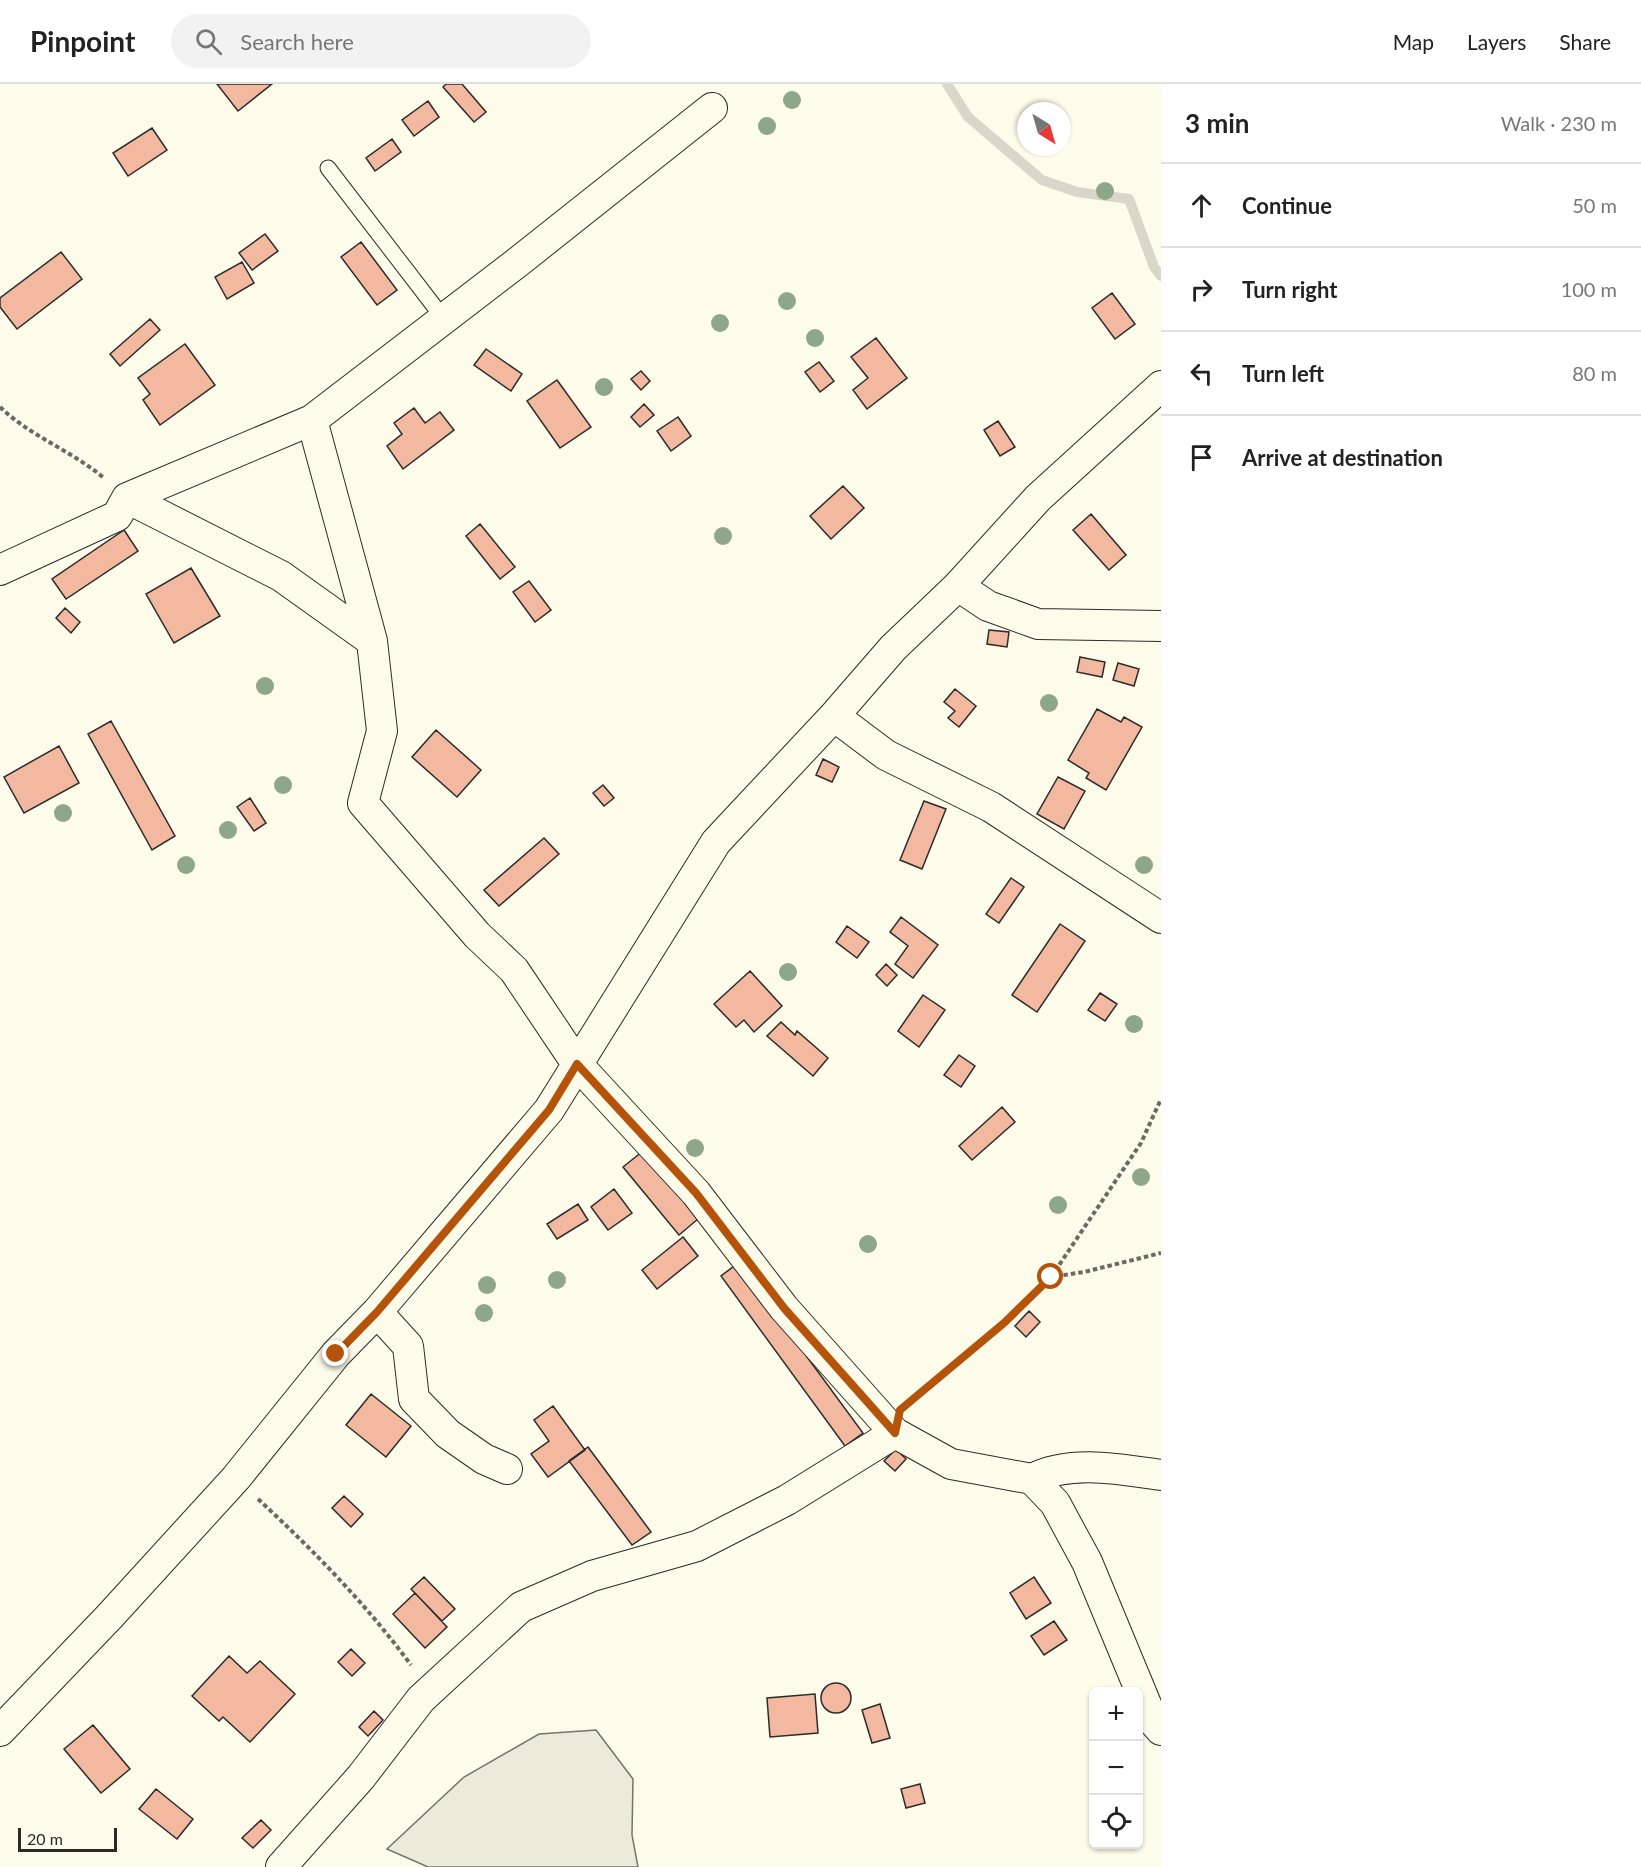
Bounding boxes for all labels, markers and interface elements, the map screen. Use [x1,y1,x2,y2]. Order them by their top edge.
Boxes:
search box [171,14,591,68]
text: Pinpoint [30,24,135,58]
icon: search [192,25,225,58]
text: Search here [240,28,354,55]
text: Map [1393,29,1434,54]
text: Layers [1467,29,1526,54]
text: Share [1559,29,1611,54]
north arrow [1017,102,1071,156]
text: 3 min [1185,107,1249,139]
text: Walk · 230 m [1501,111,1617,135]
icon: ahead [1185,189,1218,222]
text: Continue [1242,192,1332,219]
text: 50 m [1572,193,1617,217]
icon: right [1185,273,1218,306]
text: Turn right [1242,276,1337,303]
text: 100 m [1561,277,1617,301]
icon: left [1185,357,1218,390]
text: Turn left [1242,360,1324,387]
text: 80 m [1572,361,1617,385]
icon: arrive [1185,441,1218,474]
text: Arrive at destination [1242,444,1443,471]
route start [1037,1263,1063,1289]
route end [322,1340,348,1366]
map controls [1089,1687,1143,1849]
button: + [1089,1687,1143,1741]
button: − [1089,1741,1143,1795]
button: locate [1089,1795,1143,1849]
scale bar [18,1825,117,1852]
text: 20 m [27,1829,63,1848]

